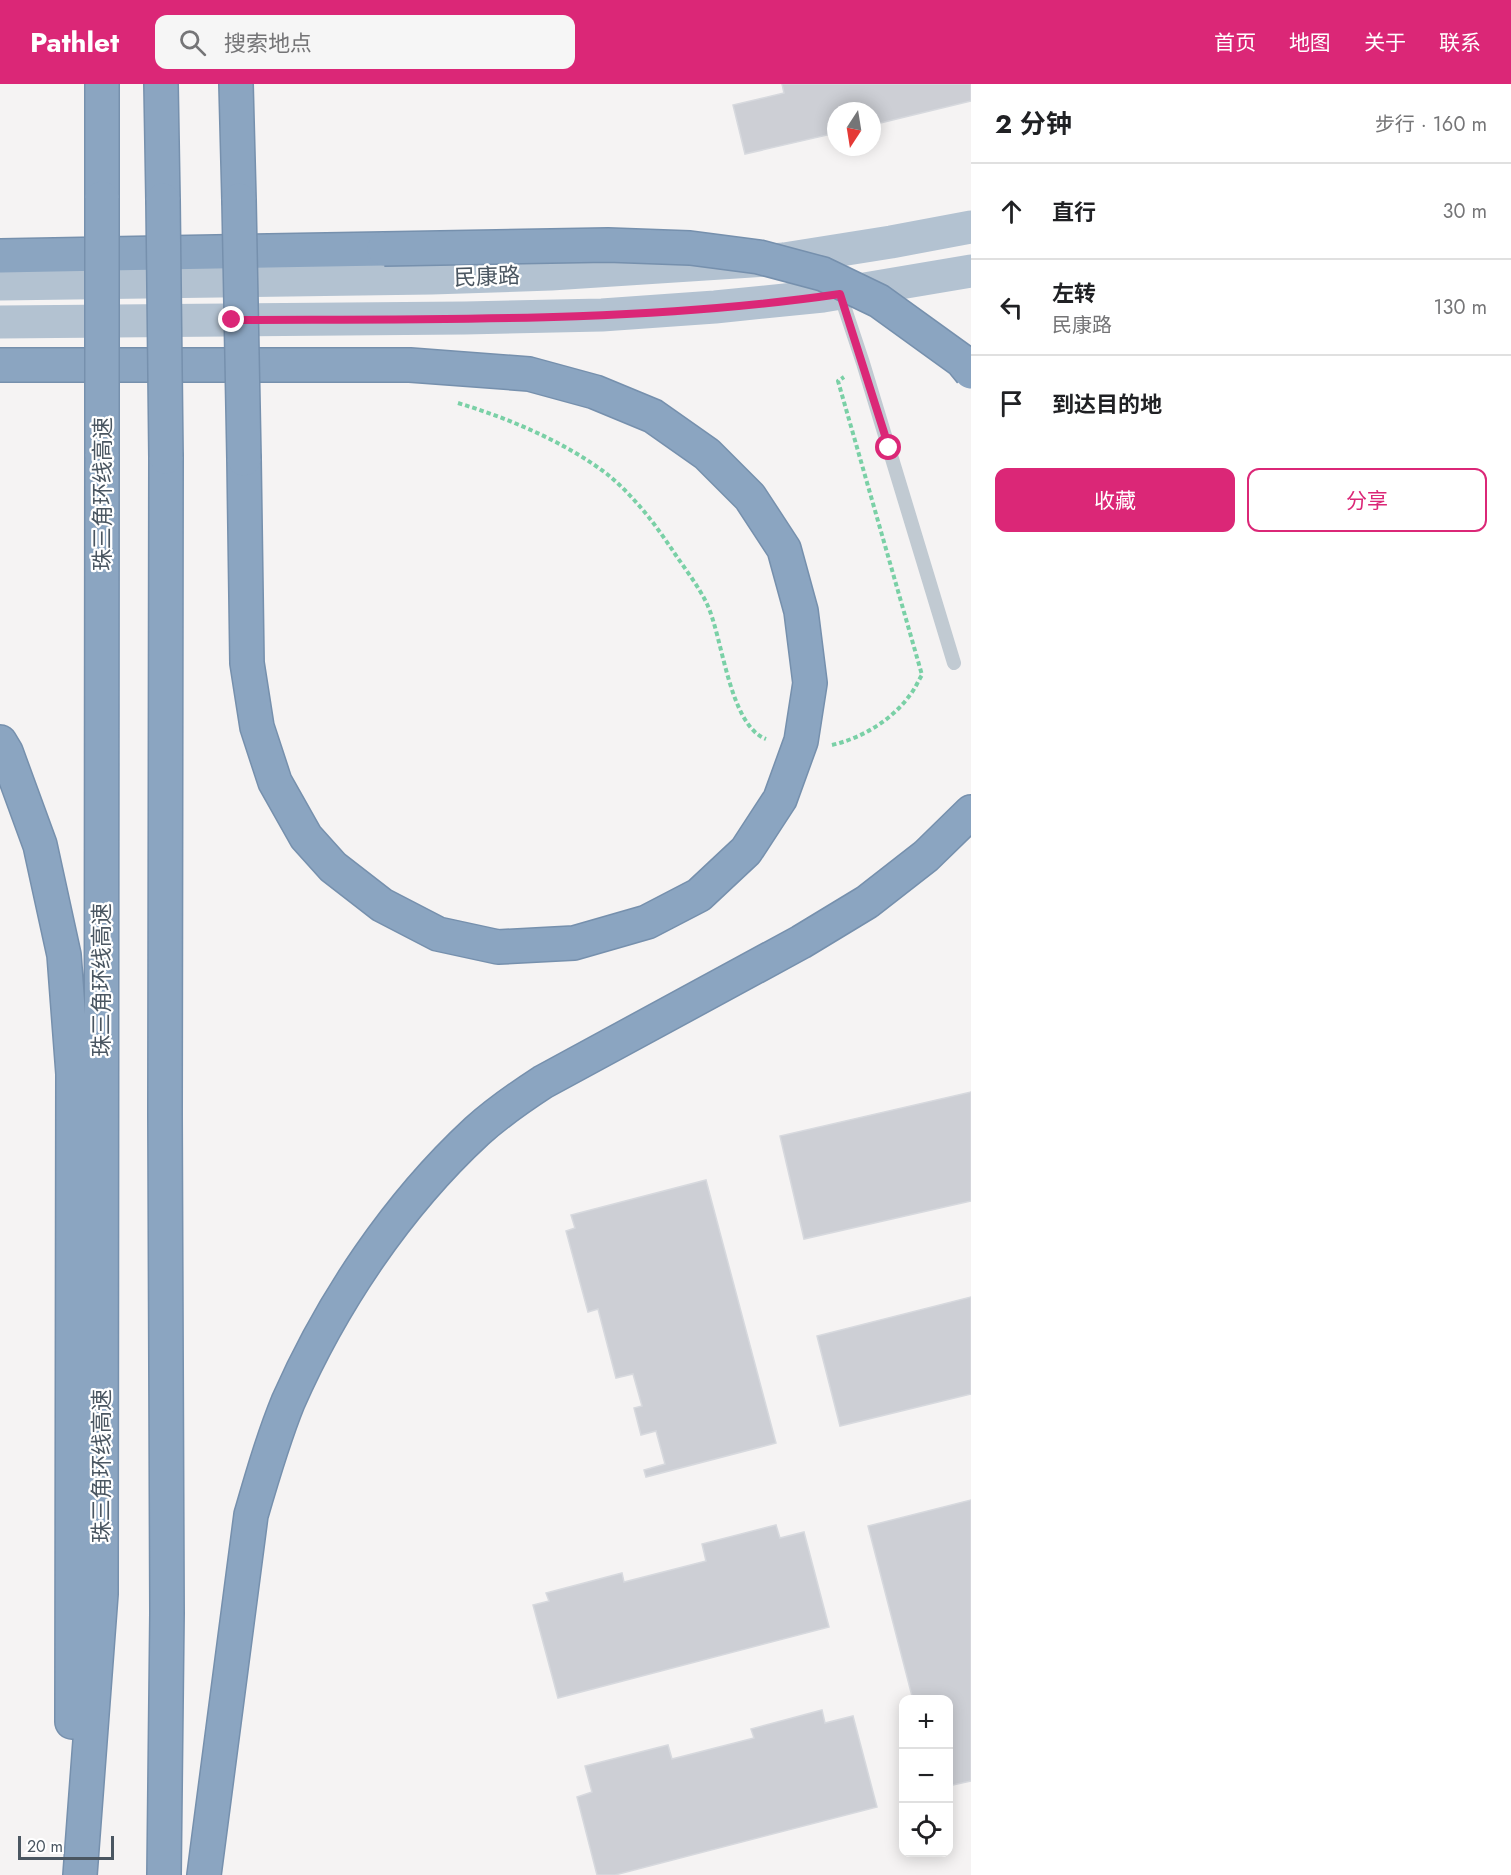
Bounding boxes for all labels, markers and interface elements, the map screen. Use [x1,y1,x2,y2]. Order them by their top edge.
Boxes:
search box [155,15,575,69]
text: Pathlet [30,22,119,63]
icon: search [176,26,209,59]
text: 搜索地点 [224,27,312,59]
text: 首页 [1214,28,1256,58]
text: 地图 [1289,28,1331,58]
text: 关于 [1364,28,1406,58]
text: 联系 [1439,28,1481,58]
north arrow [827,102,881,156]
text: 2 分钟 [995,105,1072,143]
text: 步行 · 160 m [1375,110,1487,139]
icon: ahead [995,195,1028,228]
text: 直行 [1052,196,1096,228]
text: 30 m [1442,197,1487,226]
street label: 民康路 [453,259,521,293]
text: 左转 [1052,277,1096,309]
icon: left [995,291,1028,324]
text: 130 m [1433,293,1487,322]
route end [218,306,244,332]
text: 民康路 [1052,311,1112,340]
icon: arrive [995,387,1028,420]
text: 到达目的地 [1052,388,1162,420]
street label: 珠三角环线高速 [86,417,118,571]
route start [875,434,901,460]
button: 收藏 [995,468,1235,532]
button: 分享 [1247,468,1487,532]
street label: 珠三角环线高速 [85,903,117,1057]
street label: 珠三角环线高速 [85,1389,117,1543]
map controls [899,1695,953,1857]
button: + [899,1695,953,1749]
button: − [899,1749,953,1803]
button: locate [899,1803,953,1857]
scale bar [18,1833,114,1860]
text: 20 m [27,1835,63,1858]

